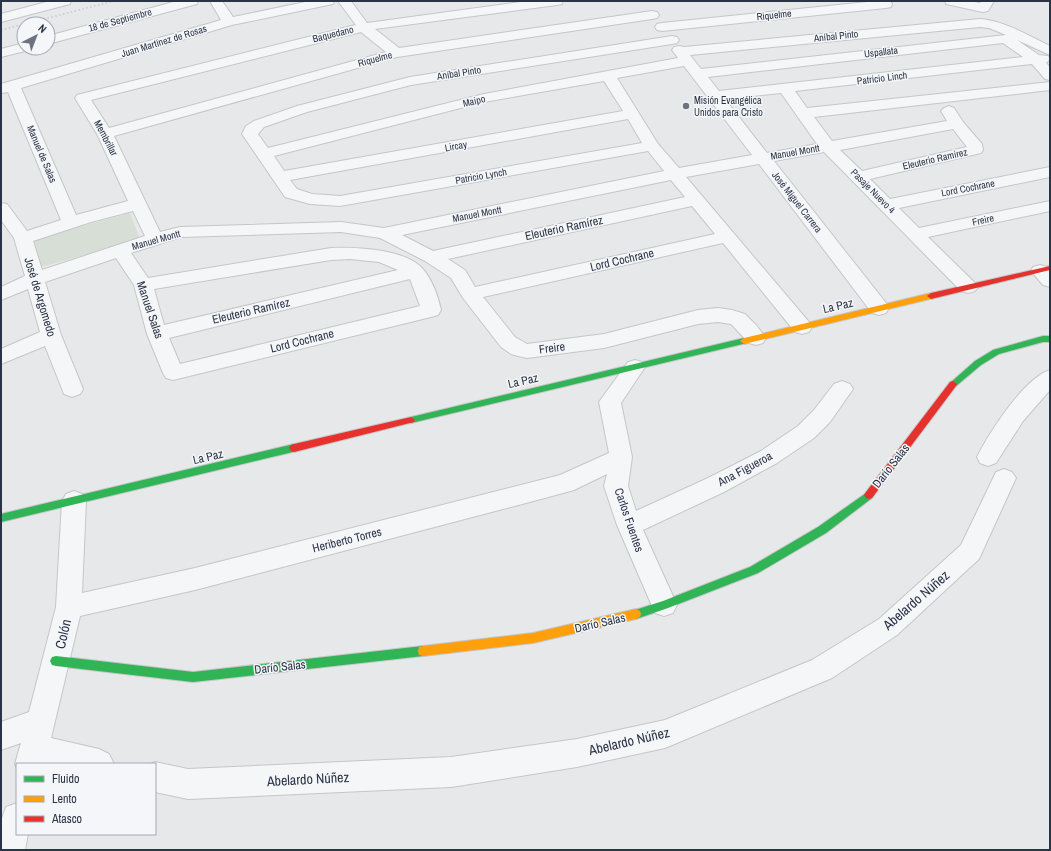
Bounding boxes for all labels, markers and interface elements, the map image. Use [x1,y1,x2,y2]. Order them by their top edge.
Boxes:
street label: 18 de Septiembre [87,5,154,35]
street label: Riquelme [756,7,793,23]
north arrow [16,16,56,56]
text: N [36,21,50,36]
street label: Juan Martínez de Rosas [120,22,208,60]
street label: Baquedano [311,23,355,45]
street label: Aníbal Pinto [812,27,859,45]
street label: Uspallata [863,43,899,61]
street label: Riquelme [356,48,394,70]
street label: Aníbal Pinto [435,63,483,83]
street label: Patricio Linch [856,68,908,88]
street label: Maipo [461,92,487,110]
place label: Misión Evangélica Unidos para Cristo [694,94,763,119]
marker: Misión Evangélica Unidos para Cristo [681,101,691,111]
street label: Membrillar [91,118,121,158]
street label: Manuel de Salas [24,123,60,185]
street label: Lircay [444,138,469,154]
street label: Manuel Montt [769,141,821,163]
street label: Eleuterio Ramirez [901,145,969,173]
street label: Patricio Lynch [454,165,508,187]
street label: Pasaje Nuevo 4 [848,166,898,216]
street label: José Miguel Carrera [769,169,825,236]
street label: Lord Cochrane [940,176,996,200]
street label: Manuel Montt [451,203,503,225]
street label: Freire [971,211,995,229]
street label: Eleuterio Ramírez [524,212,605,244]
street label: Manuel Montt [130,227,182,253]
street label: Lord Cochrane [588,245,656,275]
street label: José de Argomedo [20,255,60,339]
street label: Manuel Salas [133,279,167,341]
street label: Eleuterio Ramírez [211,294,292,328]
street label: La Paz [821,295,855,317]
street label: Lord Cochrane [268,325,336,357]
street label: Freire [538,338,566,358]
street label: La Paz [506,370,540,392]
street label: Darío Salas [869,441,913,491]
street label: La Paz [191,446,225,468]
street label: Ana Figueroa [714,448,776,491]
street label: Carlos Fuentes [611,486,647,554]
street label: Heriberto Torres [311,524,383,556]
street label: Abelardo Núñez [878,566,953,634]
street label: Darío Salas [573,609,627,637]
street label: Colón [51,617,75,651]
street label: Darío Salas [254,656,306,678]
street label: Abelardo Núñez [586,723,671,759]
legend [16,763,156,835]
street label: Abelardo Núñez [265,768,350,790]
text: Fluido [52,771,79,787]
text: Lento [52,791,77,807]
text: Atasco [51,811,82,827]

